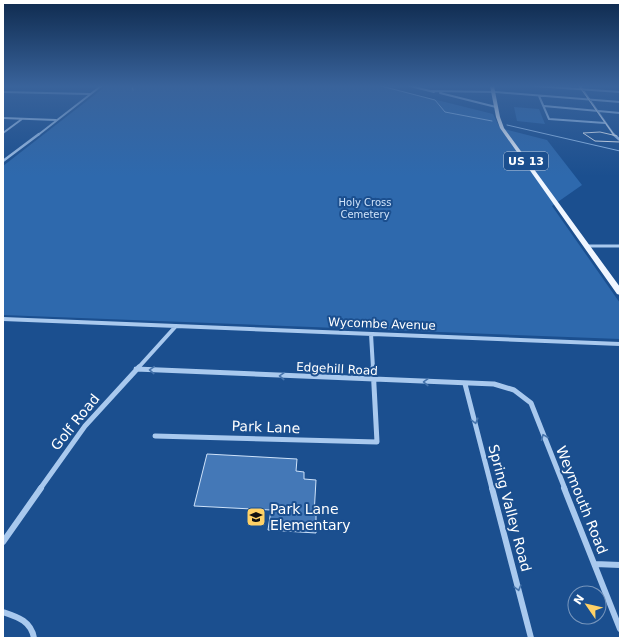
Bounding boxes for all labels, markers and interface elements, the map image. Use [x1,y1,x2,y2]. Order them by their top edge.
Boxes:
road number: US 13 [504,152,548,170]
park label: Holy Cross Cemetery [339,197,391,220]
street label: Wycombe Avenue [328,315,436,333]
street label: Edgehill Road [296,360,378,378]
one-way arrow [149,365,155,374]
one-way arrow [279,372,285,380]
one-way arrow [423,378,429,387]
street label: Golf Road [47,391,103,453]
street label: Park Lane [231,418,301,436]
one-way arrow [470,418,479,425]
one-way arrow [541,433,549,441]
street label: Spring Valley Road [485,443,535,573]
street label: Weymouth Road [553,444,611,556]
place label: Park Lane Elementary [270,501,351,533]
school or university icon: Park Lane Elementary [245,506,267,528]
one-way arrow [513,584,522,591]
north arrow [567,585,607,625]
text: N [571,592,587,607]

